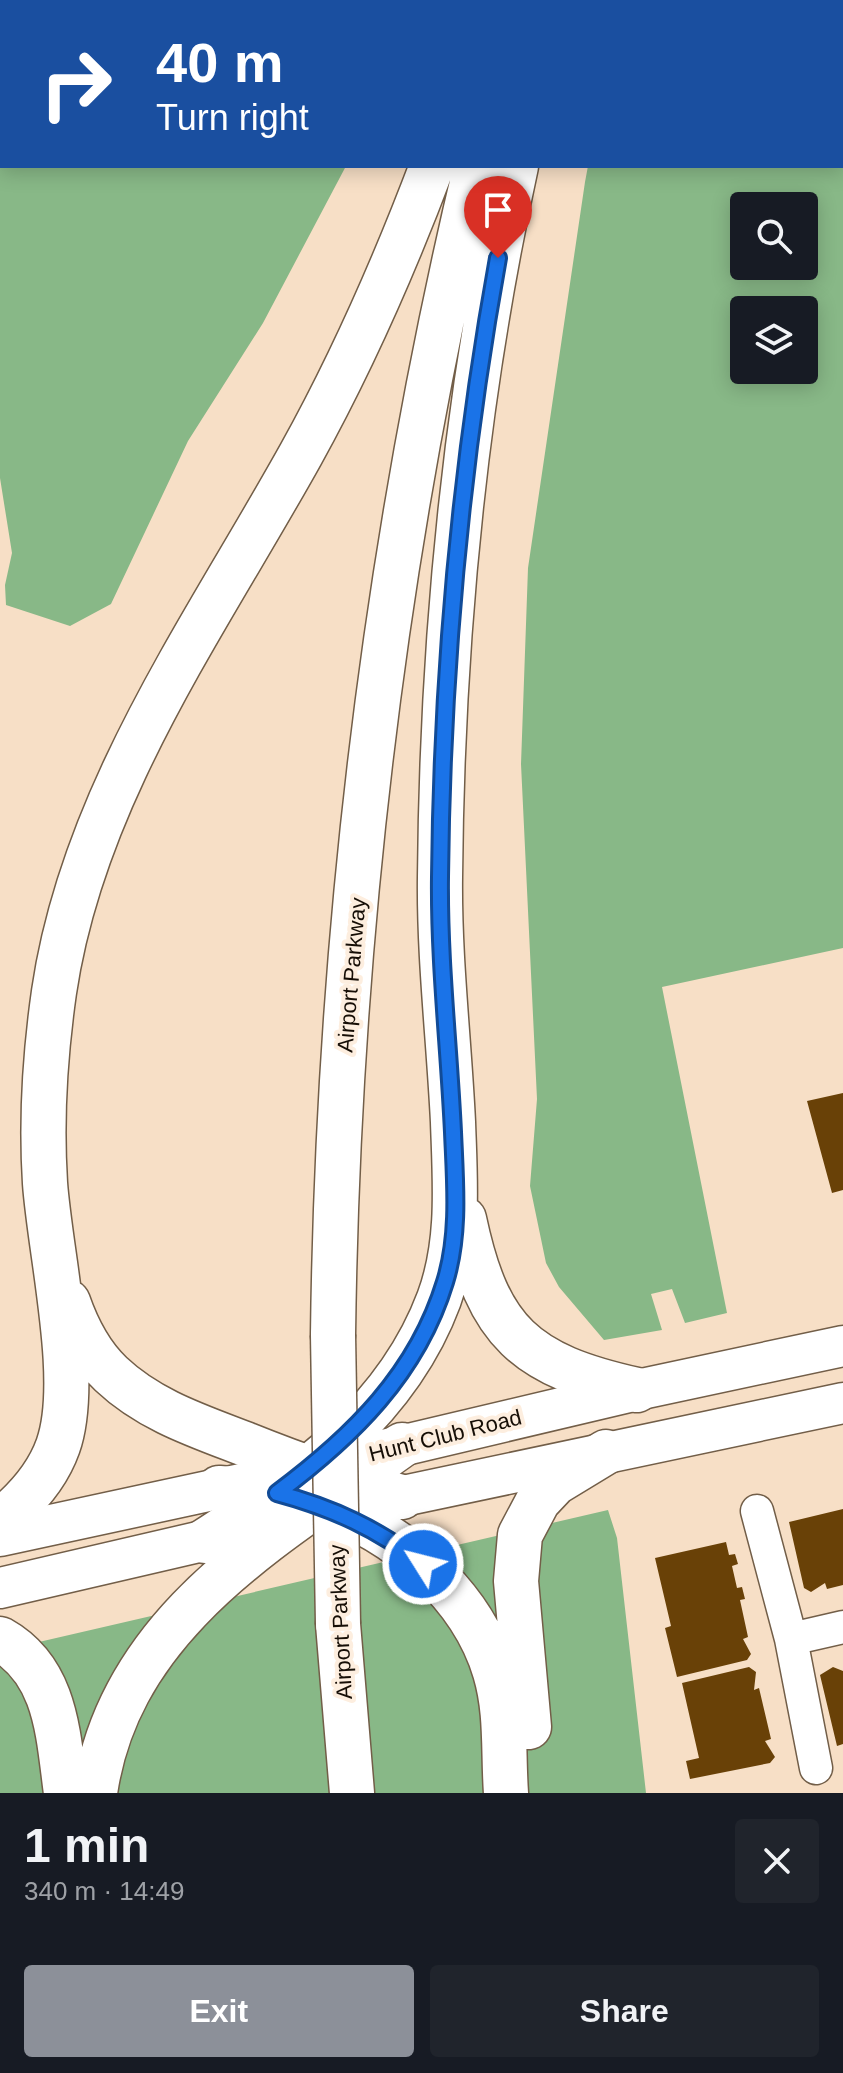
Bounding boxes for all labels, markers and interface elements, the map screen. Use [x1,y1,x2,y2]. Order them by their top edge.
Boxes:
text: 40 m [156,31,284,94]
icon: right [24,32,128,136]
text: Turn right [156,97,309,138]
pin [464,176,532,258]
icon: arrive [476,188,520,232]
map controls [730,192,818,384]
button: search [730,192,818,280]
button: layers [730,296,818,384]
street label: Airport Parkway [332,897,371,1053]
street label: Hunt Club Road [366,1404,524,1467]
position arrow [381,1522,465,1606]
street label: Airport Parkway [324,1544,357,1700]
text: 1 min [24,1819,149,1872]
button: close [735,1819,819,1903]
text: 340 m · 14:49 [24,1876,184,1906]
button: Exit [24,1965,414,2057]
button: Share [430,1965,819,2057]

